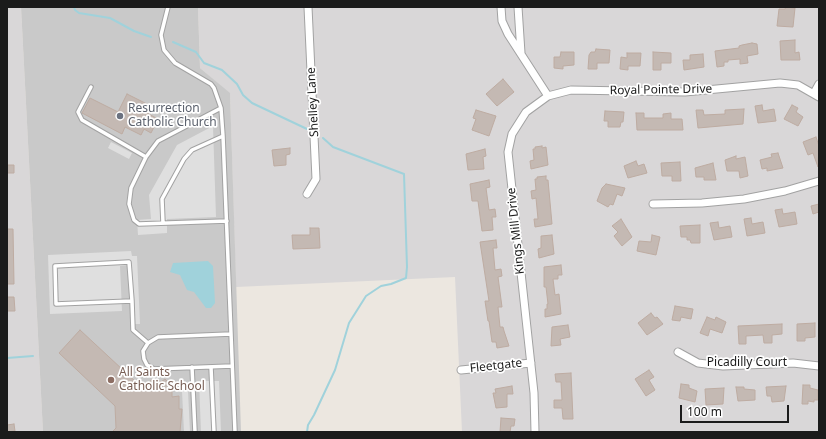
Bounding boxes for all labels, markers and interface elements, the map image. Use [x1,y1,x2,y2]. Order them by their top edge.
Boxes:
street label: Shelley Lane [304,67,322,137]
street label: Royal Pointe Drive [610,82,712,98]
place label: Resurrection Catholic Church [128,102,217,130]
marker: Resurrection Catholic Church [115,111,125,121]
street label: Kings Mill Drive [504,187,528,275]
street label: Fleetgate [469,356,523,376]
street label: Picadilly Court [707,356,787,370]
place label: All Saints Catholic School [119,366,205,394]
marker: All Saints Catholic School [106,375,116,385]
scale bar [682,397,791,423]
text: 100 m [687,403,722,420]

